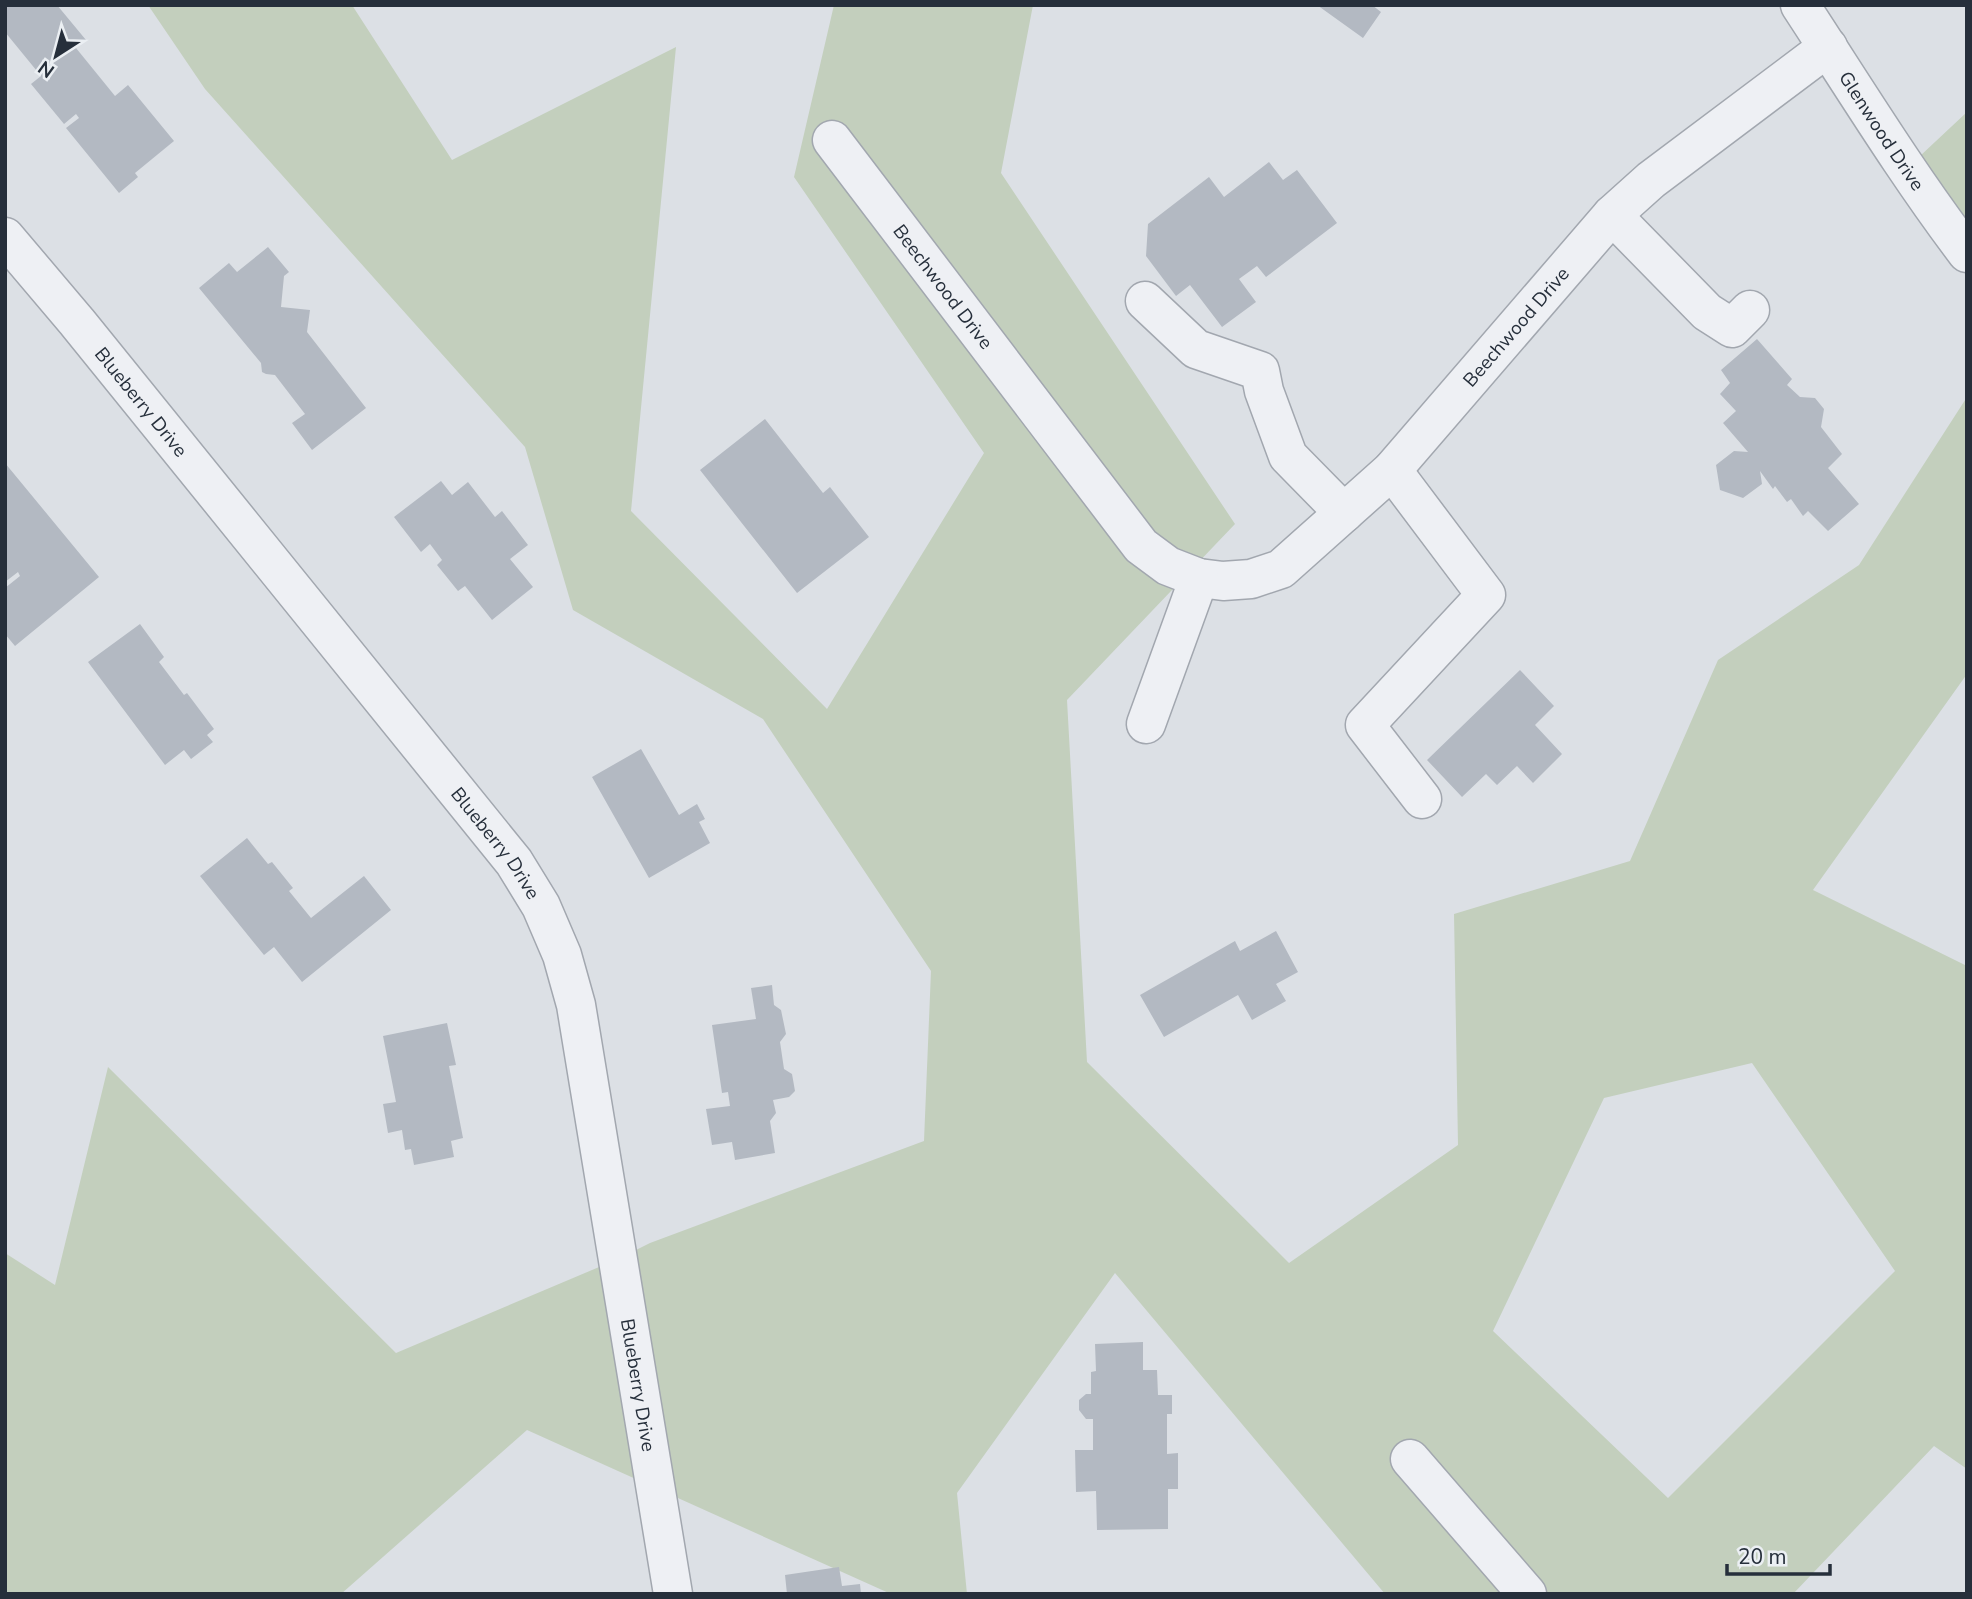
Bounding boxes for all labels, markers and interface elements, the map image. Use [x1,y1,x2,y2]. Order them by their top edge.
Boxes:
north arrow [21,21,91,91]
text: N [33,54,60,84]
street label: Glenwood Drive [1832,67,1930,196]
street label: Beechwood Drive [887,219,999,355]
street label: Beechwood Drive [1457,262,1575,393]
street label: Blueberry Drive [88,342,193,463]
street label: Blueberry Drive [444,782,546,904]
street label: Blueberry Drive [614,1317,661,1454]
scale bar [1727,1532,1830,1576]
text: 20 m [1738,1543,1787,1571]

